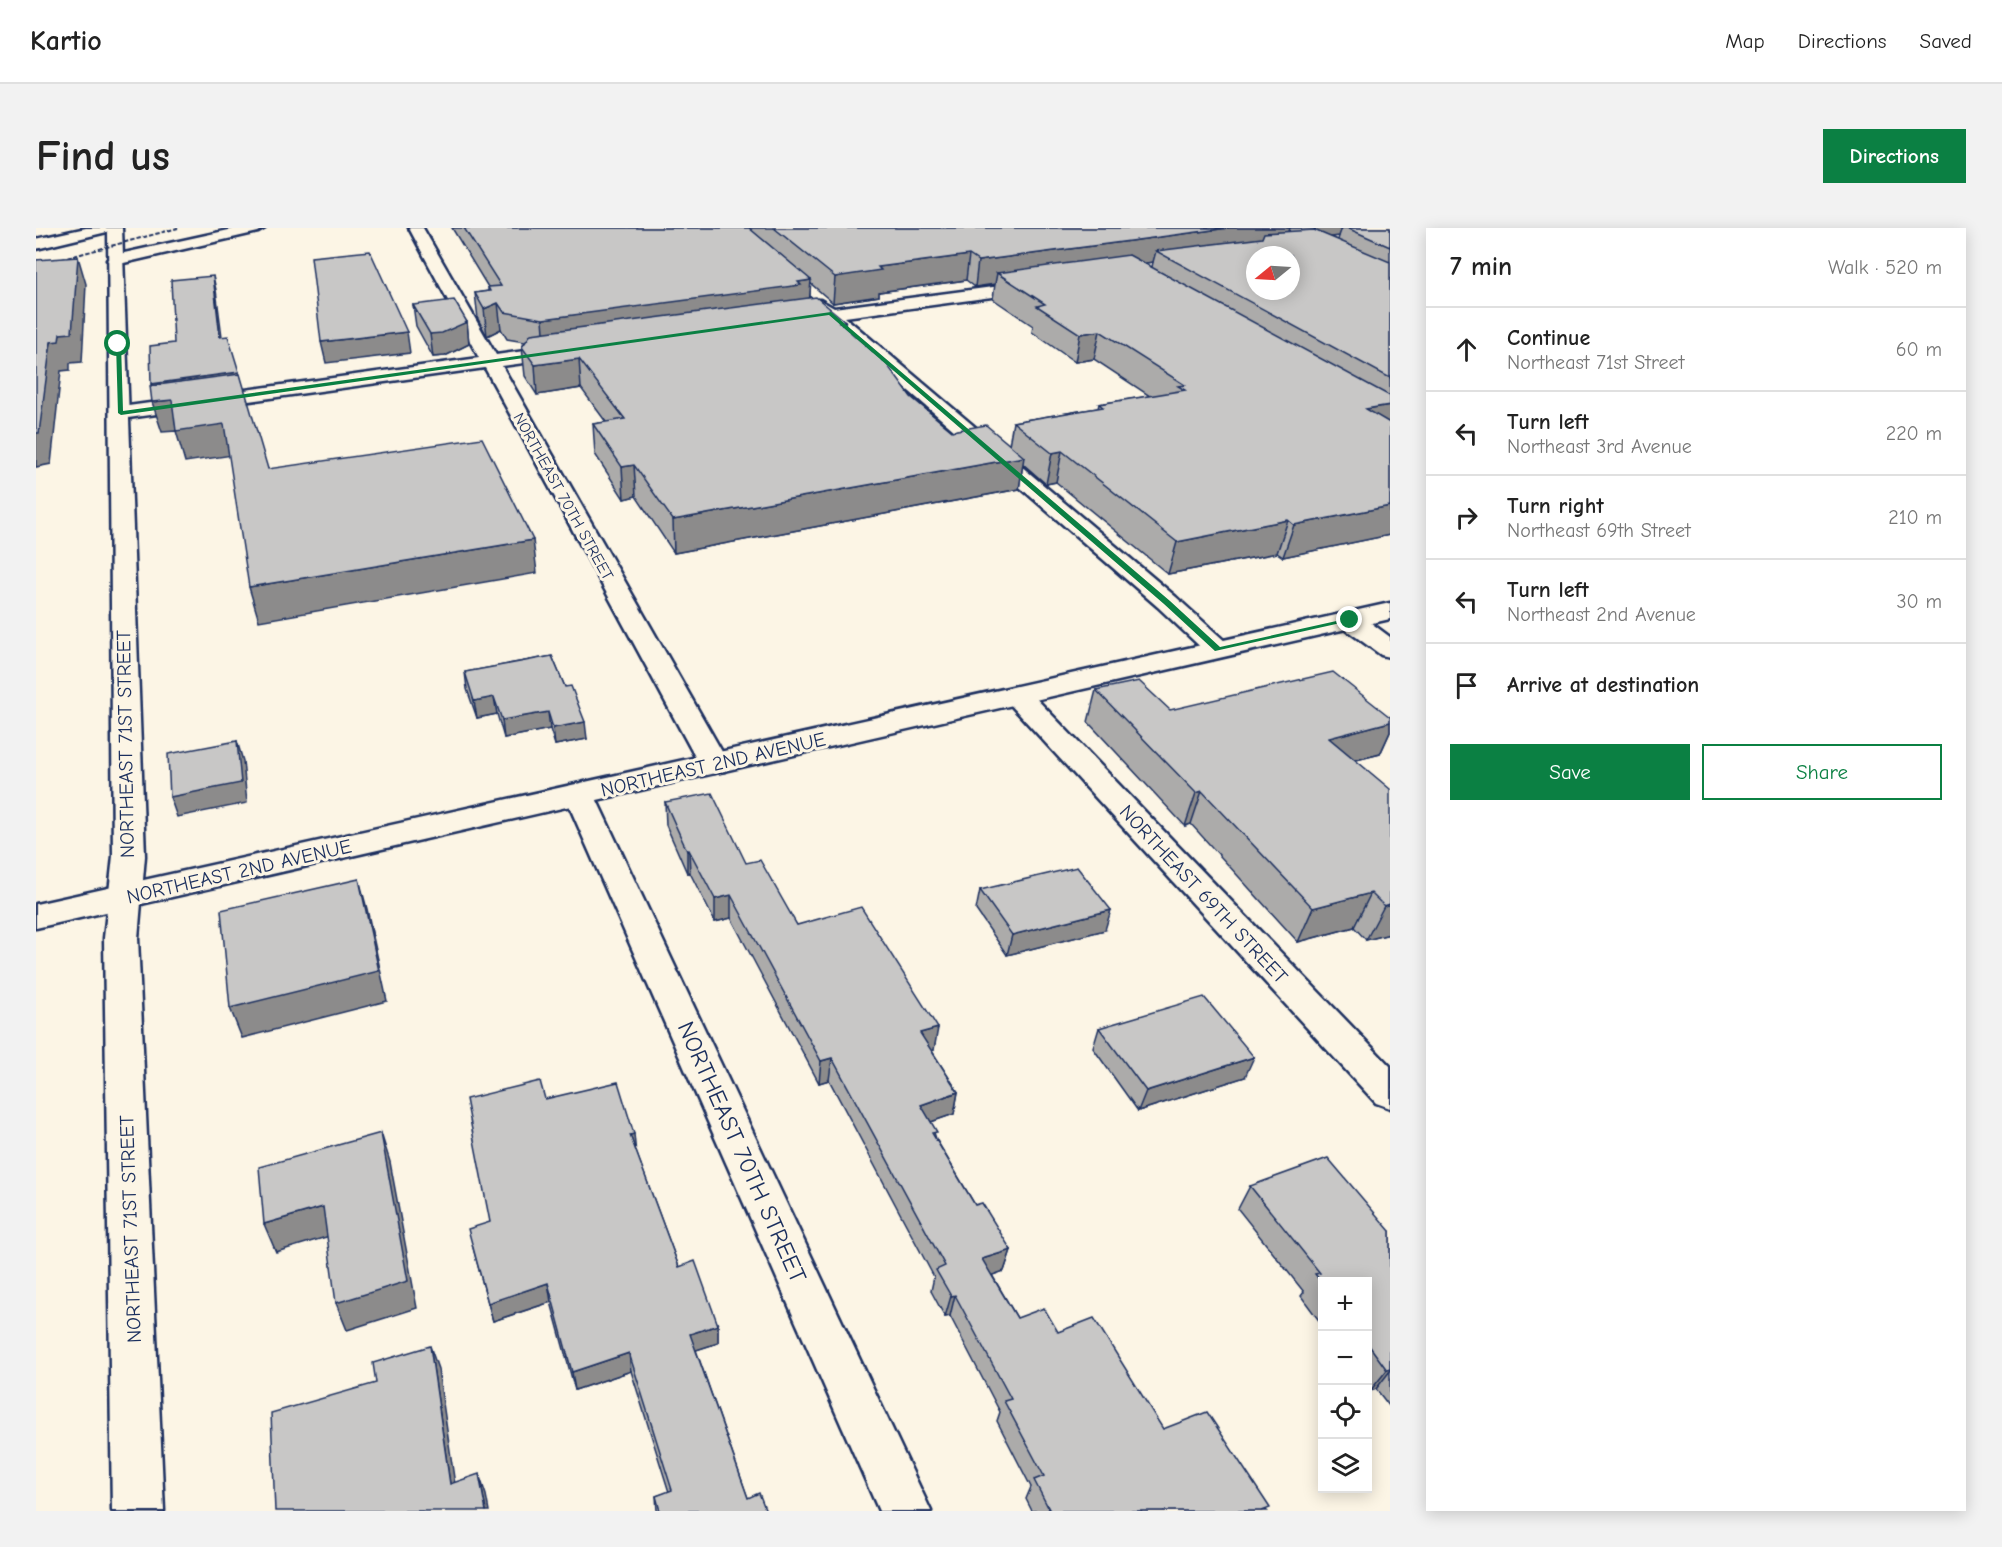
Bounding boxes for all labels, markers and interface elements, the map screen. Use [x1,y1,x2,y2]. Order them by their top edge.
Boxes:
text: Kartio [30,25,102,57]
text: Map [1725,29,1765,53]
text: Directions [1798,29,1887,53]
text: Saved [1920,29,1972,53]
button: Directions [1823,129,1966,183]
text: Find us [36,132,170,181]
north arrow [1246,246,1300,300]
text: 7 min [1450,252,1512,282]
text: Walk · 520 m [1828,256,1942,279]
text: Continue [1507,325,1590,351]
route start [104,330,130,356]
icon: ahead [1450,333,1483,366]
text: 60 m [1896,338,1942,361]
text: Northeast 71st Street [1507,351,1684,374]
text: Turn left [1507,409,1589,435]
street label: NORTHEAST 70TH STREET [510,410,617,584]
icon: left [1450,417,1483,450]
text: 220 m [1886,422,1942,445]
text: Northeast 3rd Avenue [1507,435,1692,458]
text: Turn right [1507,493,1604,519]
icon: right [1450,501,1483,534]
text: 210 m [1888,506,1942,529]
text: Northeast 69th Street [1507,519,1691,542]
text: Turn left [1507,577,1589,603]
icon: left [1450,585,1483,618]
text: 30 m [1896,590,1942,613]
text: Northeast 2nd Avenue [1507,603,1696,626]
route end [1336,606,1362,632]
street label: NORTHEAST 71ST STREET [112,629,139,858]
icon: arrive [1450,669,1483,702]
text: Arrive at destination [1507,672,1699,698]
street label: NORTHEAST 2ND AVENUE [598,727,828,802]
button: Save [1450,744,1690,800]
button: Share [1702,744,1942,800]
street label: NORTHEAST 69TH STREET [1115,800,1293,989]
street label: NORTHEAST 2ND AVENUE [124,834,354,909]
street label: NORTHEAST 70TH STREET [672,1017,813,1287]
street label: NORTHEAST 71ST STREET [115,1114,146,1343]
map controls [1318,1277,1372,1493]
button: + [1318,1277,1372,1331]
button: − [1318,1331,1372,1385]
button: locate [1318,1385,1372,1439]
button: layers [1318,1439,1372,1493]

